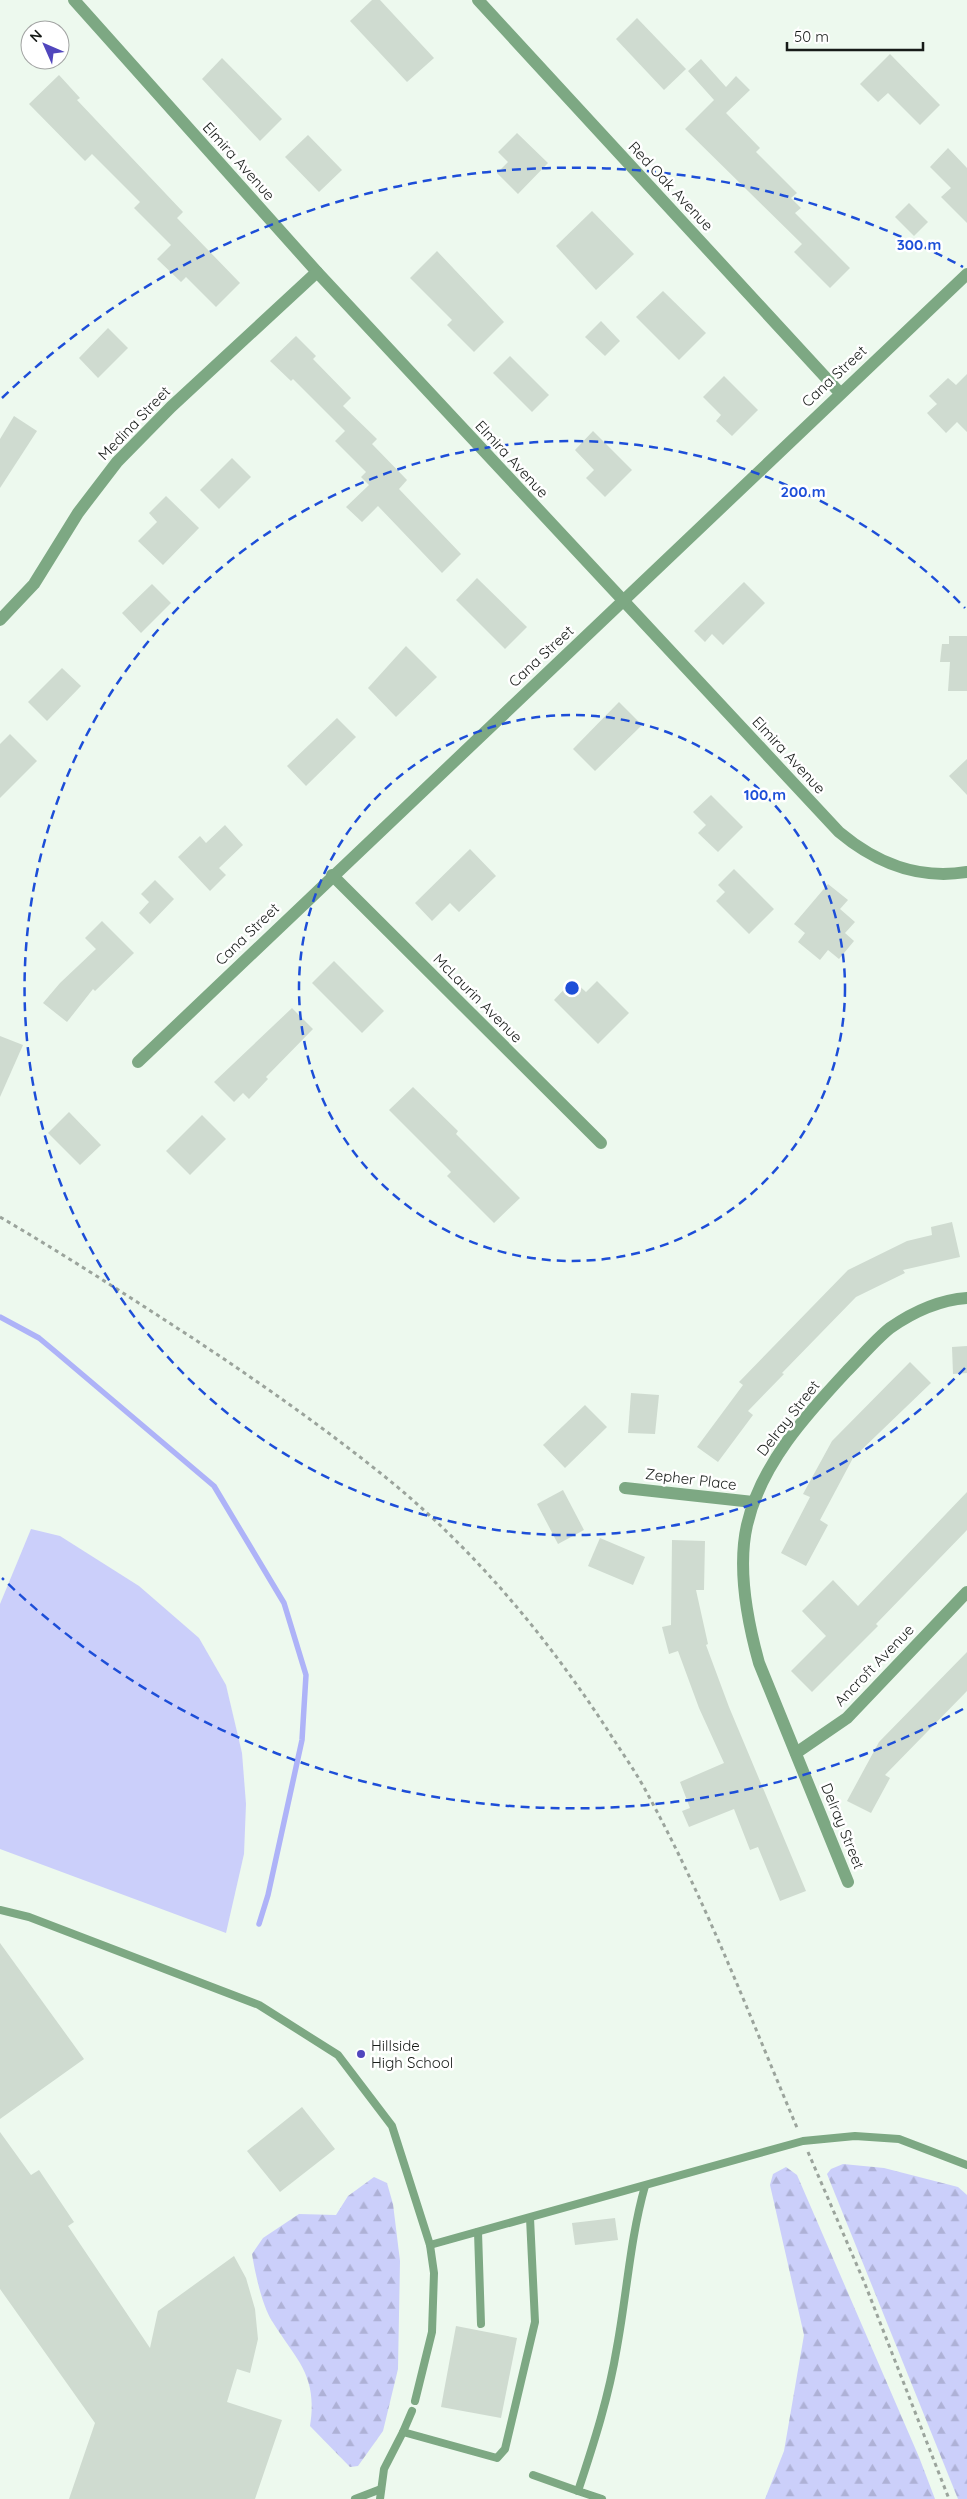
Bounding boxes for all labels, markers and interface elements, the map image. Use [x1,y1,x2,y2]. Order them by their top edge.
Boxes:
north arrow [20,20,70,70]
scale bar [787,20,923,52]
text: N [26,26,46,46]
text: 50 m [794,27,829,46]
street label: Elmira Avenue [199,118,279,204]
street label: Red Oak Avenue [625,137,717,235]
text: 300 m [897,235,941,254]
street label: Cana Street [798,341,870,411]
street label: Medina Street [94,382,174,464]
street label: Elmira Avenue [471,416,553,502]
text: 200 m [781,482,826,501]
street label: Cana Street [505,621,577,691]
street label: Elmira Avenue [748,712,830,798]
text: 100 m [744,785,786,804]
street label: Cana Street [211,899,283,969]
street label: McLaurin Avenue [429,949,527,1047]
centre of rings [563,979,581,997]
street label: Delray Street [752,1376,824,1460]
street label: Zepher Place [644,1464,738,1494]
street label: Ancroft Avenue [830,1620,918,1710]
street label: Delray Street [817,1780,869,1872]
place label: Hillside High School [371,2036,453,2072]
marker: Hillside High School [355,2048,367,2060]

